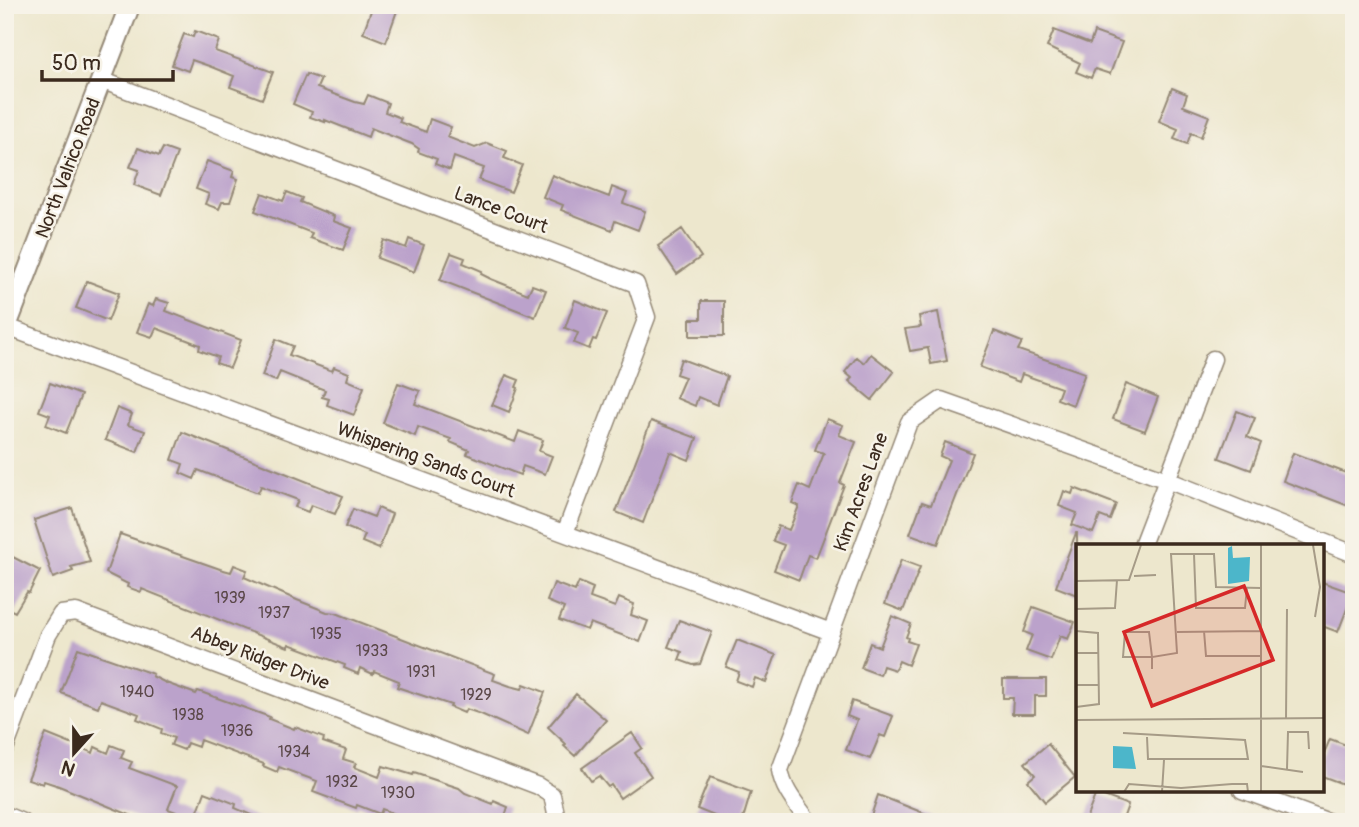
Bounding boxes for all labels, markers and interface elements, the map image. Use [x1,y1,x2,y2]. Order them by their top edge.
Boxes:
scale bar [42,38,173,82]
text: 50 m [52,50,101,77]
street label: North Valrico Road [30,94,106,242]
street label: Lance Court [451,181,552,239]
street label: Whispering Sands Court [334,417,519,504]
street label: Kim Acres Lane [828,429,894,555]
inset map [1076,544,1324,792]
house number: 1939 [214,588,246,608]
house number: 1937 [258,603,290,623]
street label: Abbey Ridger Drive [187,621,333,696]
house number: 1935 [310,624,342,644]
house number: 1933 [356,641,388,661]
house number: 1931 [406,662,436,682]
house number: 1940 [120,682,154,702]
house number: 1929 [460,685,492,705]
house number: 1938 [172,705,204,725]
north arrow [38,718,108,788]
house number: 1936 [221,721,253,741]
house number: 1934 [278,742,310,762]
text: N [58,754,79,781]
house number: 1932 [326,772,358,792]
house number: 1930 [381,783,415,803]

